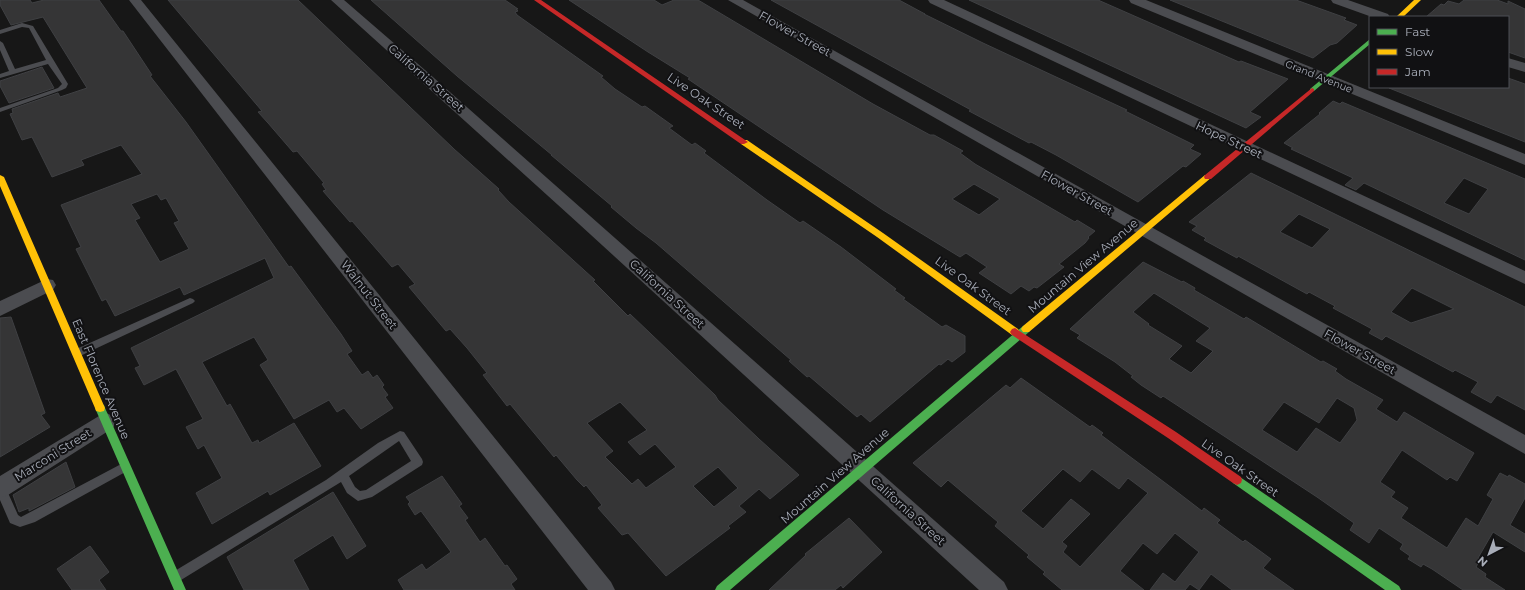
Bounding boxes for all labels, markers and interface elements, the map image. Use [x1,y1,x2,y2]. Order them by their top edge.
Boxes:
street label: Flower Street [757,8,834,60]
legend [1369,16,1509,88]
text: Fast [1405,24,1430,39]
street label: California Street [385,40,468,115]
text: Slow [1405,44,1434,59]
street label: Grand Avenue [1283,57,1354,96]
text: Jam [1404,64,1431,79]
street label: Live Oak Street [664,69,748,132]
street label: Hope Street [1193,118,1265,162]
street label: Flower Street [1039,167,1116,219]
street label: Mountain View Avenue [1025,215,1141,316]
street label: Live Oak Street [932,253,1015,318]
street label: California Street [627,256,708,331]
street label: Walnut Street [338,257,401,332]
street label: East Florence Avenue [69,316,134,441]
street label: Flower Street [1322,326,1399,378]
street label: Mountain View Avenue [777,424,892,527]
street label: Marconi Street [11,425,94,484]
street label: Live Oak Street [1199,435,1282,500]
street label: California Street [868,473,949,548]
north arrow [1469,534,1509,574]
text: N [1474,553,1490,570]

